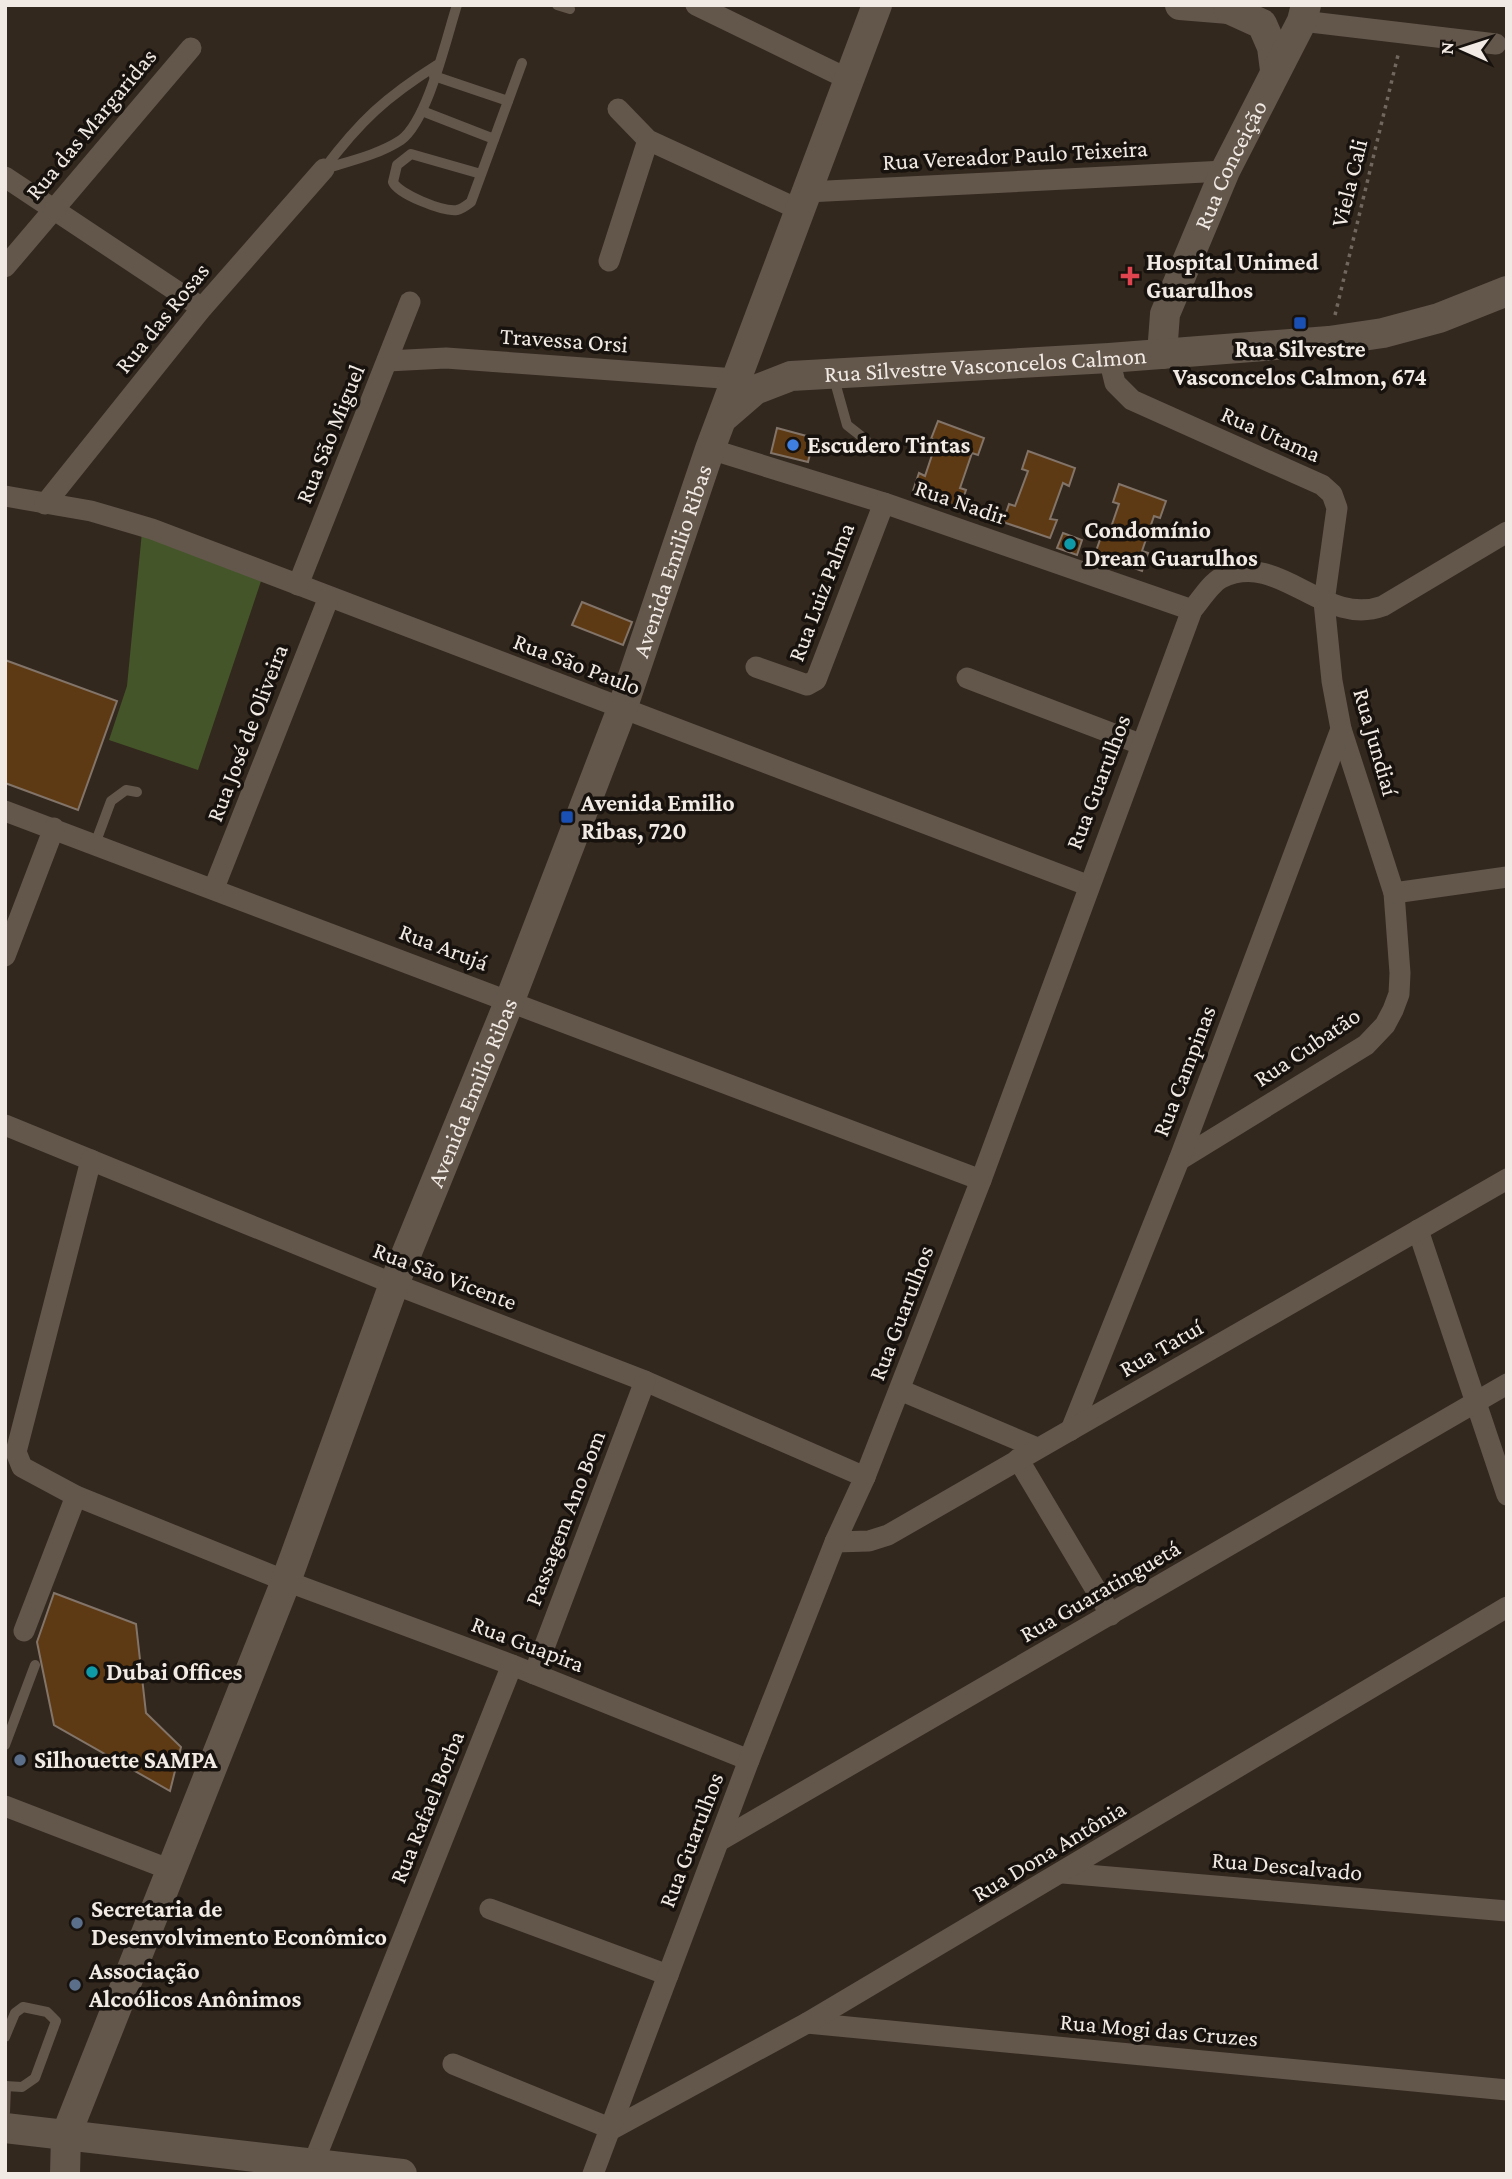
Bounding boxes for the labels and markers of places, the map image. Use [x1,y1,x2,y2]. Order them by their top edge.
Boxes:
place label: Hospital Unimed Guarulhos [1146,248,1319,303]
marker: Hospital Unimed Guarulhos [1120,266,1140,286]
marker: Rua Silvestre Vasconcelos Calmon, 674 [1292,315,1308,331]
place label: Rua Silvestre Vasconcelos Calmon, 674 [1172,335,1427,391]
place label: Escudero Tintas [807,431,970,458]
marker: Escudero Tintas [785,437,801,453]
place label: Condomínio Drean Guarulhos [1084,516,1258,571]
marker: Condomínio Drean Guarulhos [1062,536,1078,552]
place label: Avenida Emilio Ribas, 720 [580,789,735,845]
marker: Avenida Emilio Ribas, 720 [559,809,575,825]
place label: Dubai Offices [106,1658,243,1685]
marker: Dubai Offices [84,1664,100,1680]
place label: Silhouette SAMPA [34,1746,218,1773]
marker: Silhouette SAMPA [12,1752,28,1768]
place label: Secretaria de Desenvolvimento Econômico [91,1895,387,1950]
marker: Secretaria de Desenvolvimento Econômico [69,1915,85,1931]
place label: Associação Alcoólicos Anônimos [88,1957,301,2012]
marker: Associação Alcoólicos Anônimos [67,1977,83,1993]

